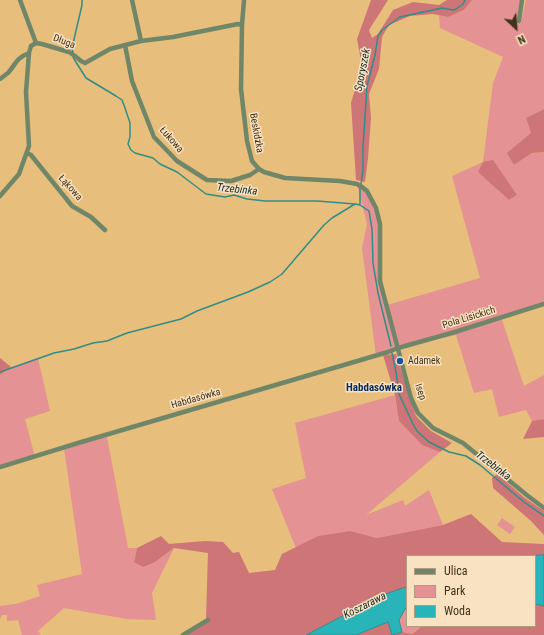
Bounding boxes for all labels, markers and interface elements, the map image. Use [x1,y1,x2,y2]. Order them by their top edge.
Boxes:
north arrow [496,8,536,48]
street label: Długa [51,32,77,52]
text: N [516,32,527,47]
water label: Sporyszek [352,48,374,92]
street label: Beskidzka [247,112,265,154]
street label: Łukowa [156,125,186,155]
street label: Łąkowa [55,173,85,203]
water label: Trzebinka [216,181,258,199]
street label: Pola Lisickich [441,304,497,332]
place label: Adamek [408,355,440,367]
marker: Adamek [395,356,405,366]
district label: Habdasówka [346,381,402,395]
street label: Isep [412,382,428,402]
street label: Habdasówka [170,386,222,412]
water label: Trzebinka [473,448,513,484]
legend [406,555,536,627]
text: Ulica [444,564,468,578]
text: Park [444,584,465,598]
water label: Koszarawa [342,590,388,622]
text: Woda [444,604,471,618]

